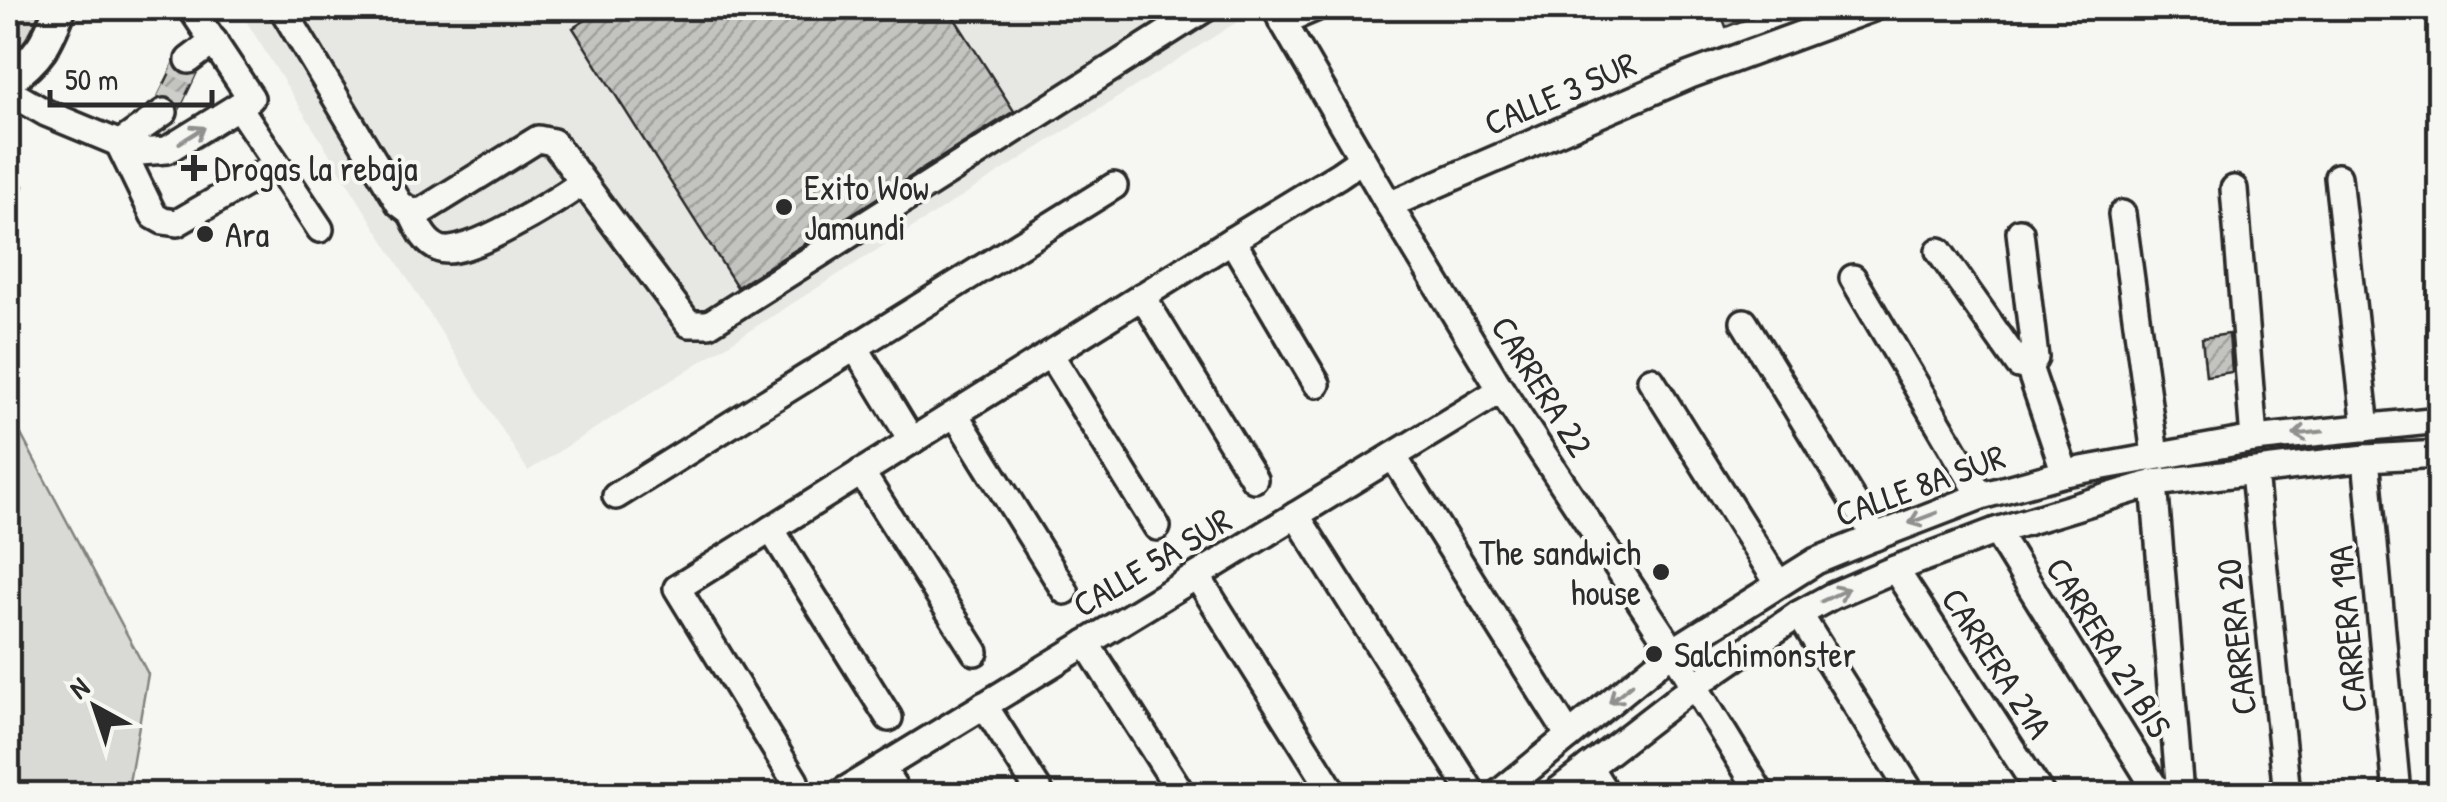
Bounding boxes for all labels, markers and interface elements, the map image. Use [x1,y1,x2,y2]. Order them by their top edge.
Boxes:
street label: CALLE 3 SUR [1477,40,1643,146]
scale bar [50,45,212,107]
text: 50 m [65,59,118,99]
one-way arrow [177,125,205,145]
place label: Drogas la rebaja [214,145,418,192]
marker: Drogas la rebaja [183,157,205,179]
place label: Exito Wow Jamundi [804,164,929,251]
marker: Exito Wow Jamundi [773,196,795,218]
place label: Ara [225,211,270,258]
marker: Ara [194,223,216,245]
street label: CARRERA 22 [1480,307,1604,465]
one-way arrow [2292,424,2324,443]
street label: CALLE 8A SUR [1829,433,2011,537]
street label: CALLE 5A SUR [1064,496,1240,628]
one-way arrow [1909,510,1940,528]
place label: The sandwich house [1479,529,1641,616]
street label: CARRERA 19A [2316,544,2378,714]
street label: CARRERA 21 BIS [2035,548,2183,746]
street label: CARRERA 20 [2204,557,2268,717]
marker: The sandwich house [1650,561,1672,583]
street label: CARRERA 21A [1931,579,2063,747]
one-way arrow [1819,585,1849,604]
place label: Salchimonster [1674,631,1856,678]
marker: Salchimonster [1643,643,1665,665]
north arrow [45,657,145,757]
text: N [61,668,97,707]
one-way arrow [1608,682,1634,704]

